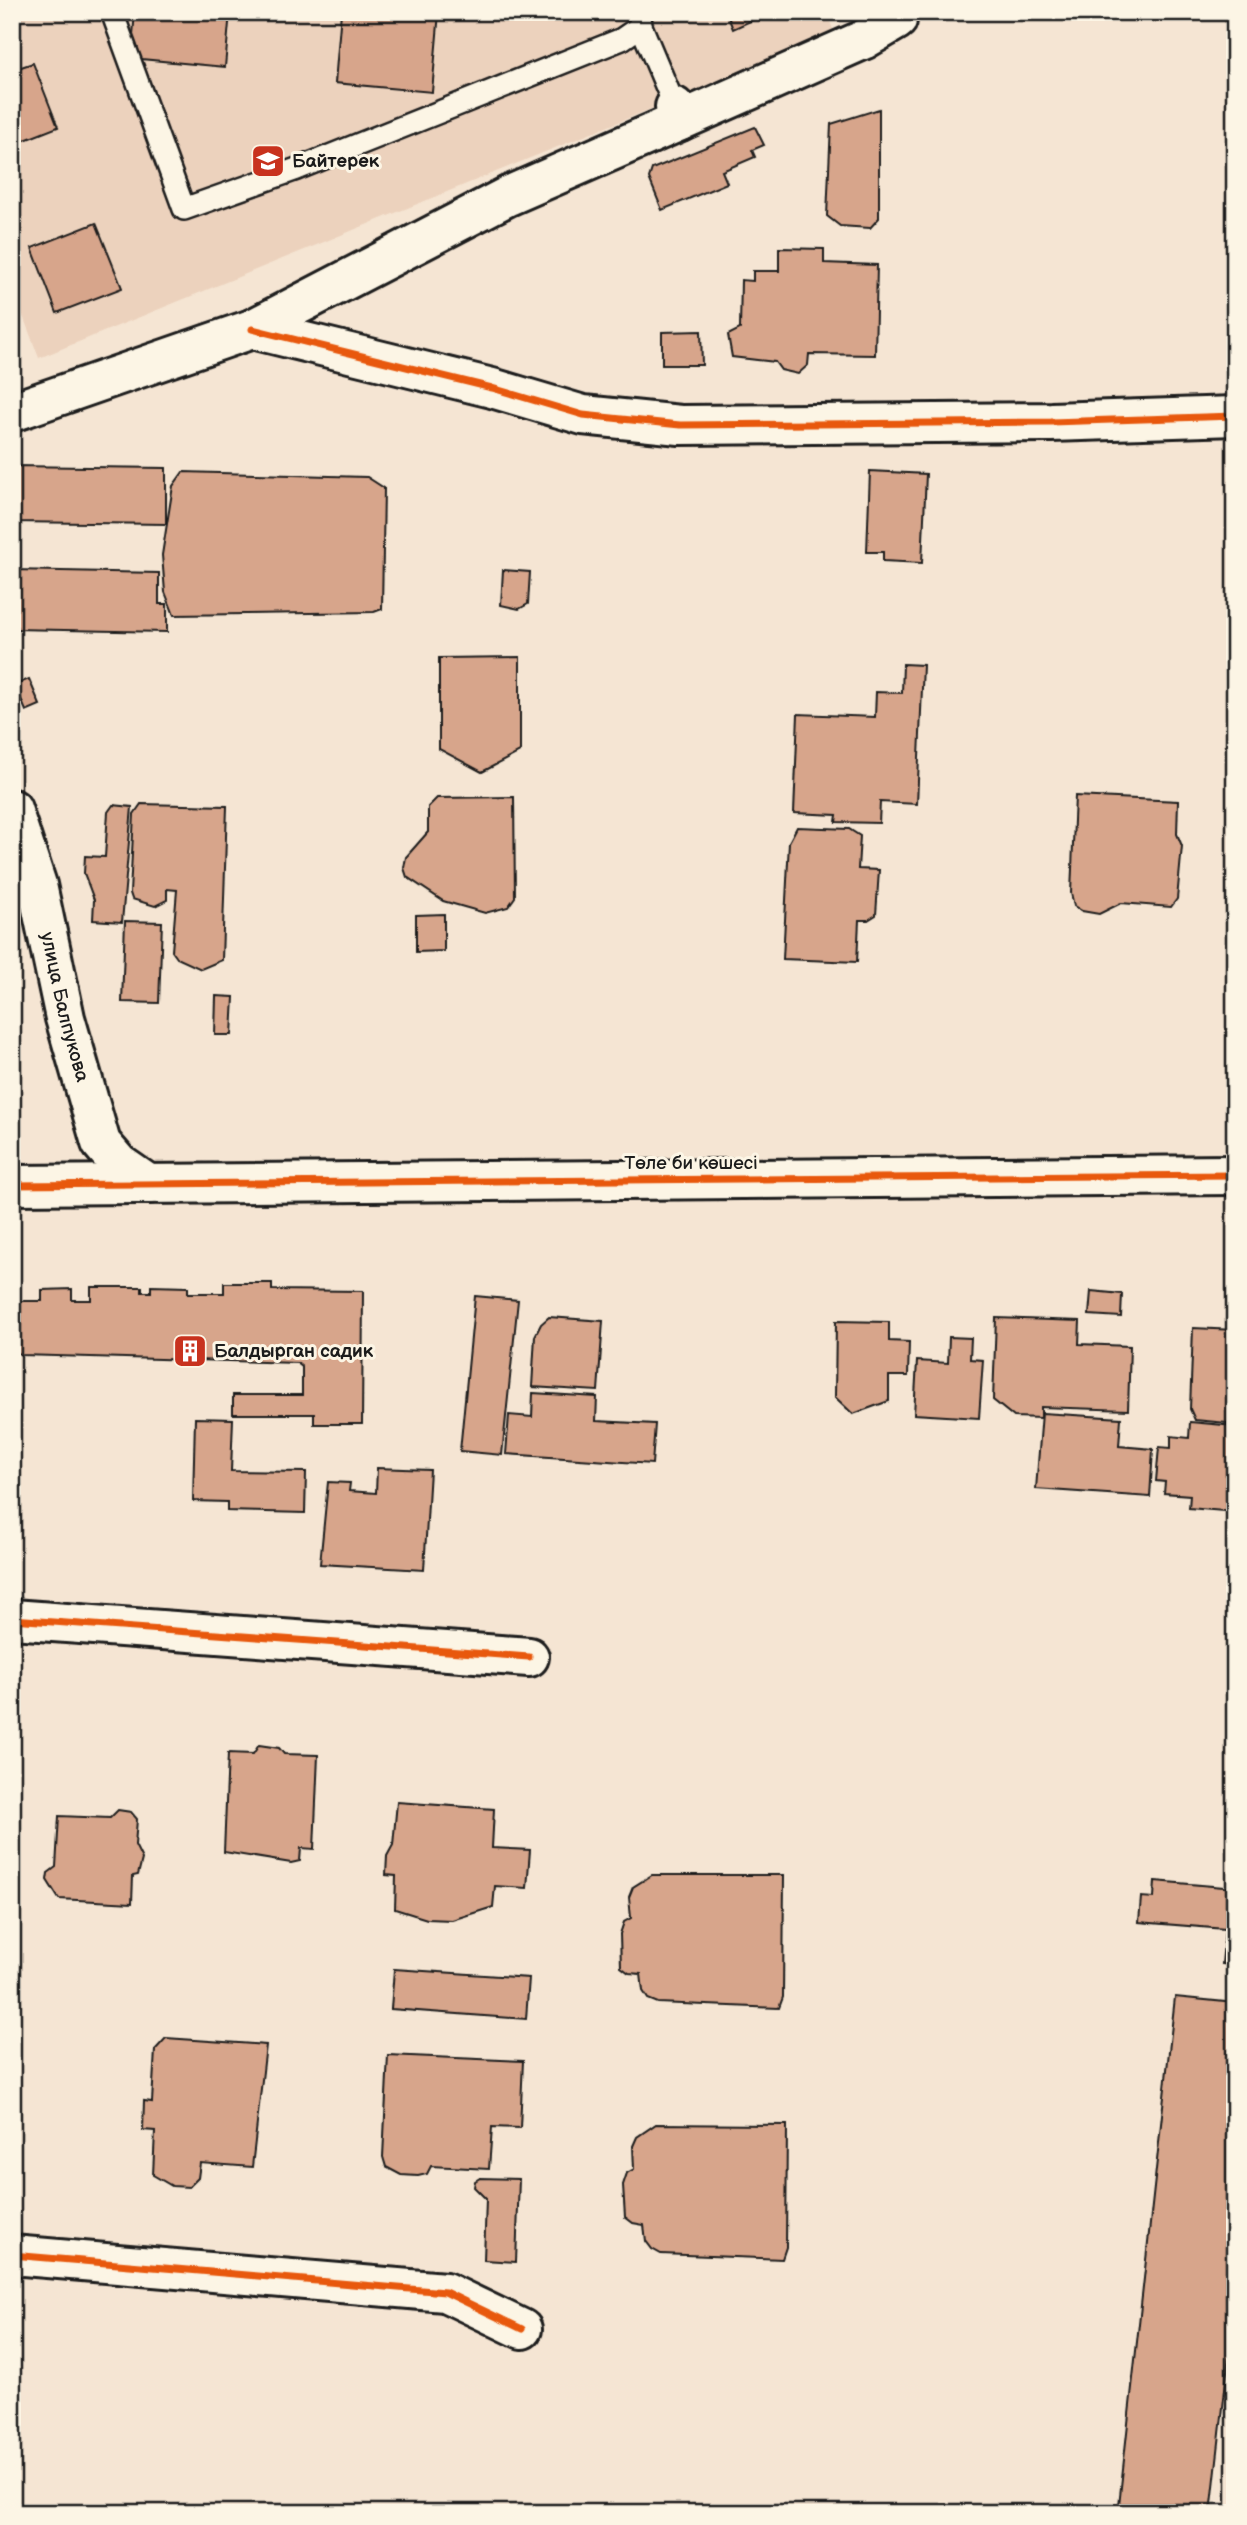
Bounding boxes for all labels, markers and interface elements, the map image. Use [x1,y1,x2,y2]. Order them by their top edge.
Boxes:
school or university icon: Байтерек [249,142,287,180]
place label: Байтерек [292,150,380,173]
street label: улица Балпукова [36,930,94,1084]
street label: Төле би көшесі [624,1152,758,1175]
building icon: Балдырган садик [171,1332,209,1370]
place label: Балдырган садик [214,1340,374,1363]

